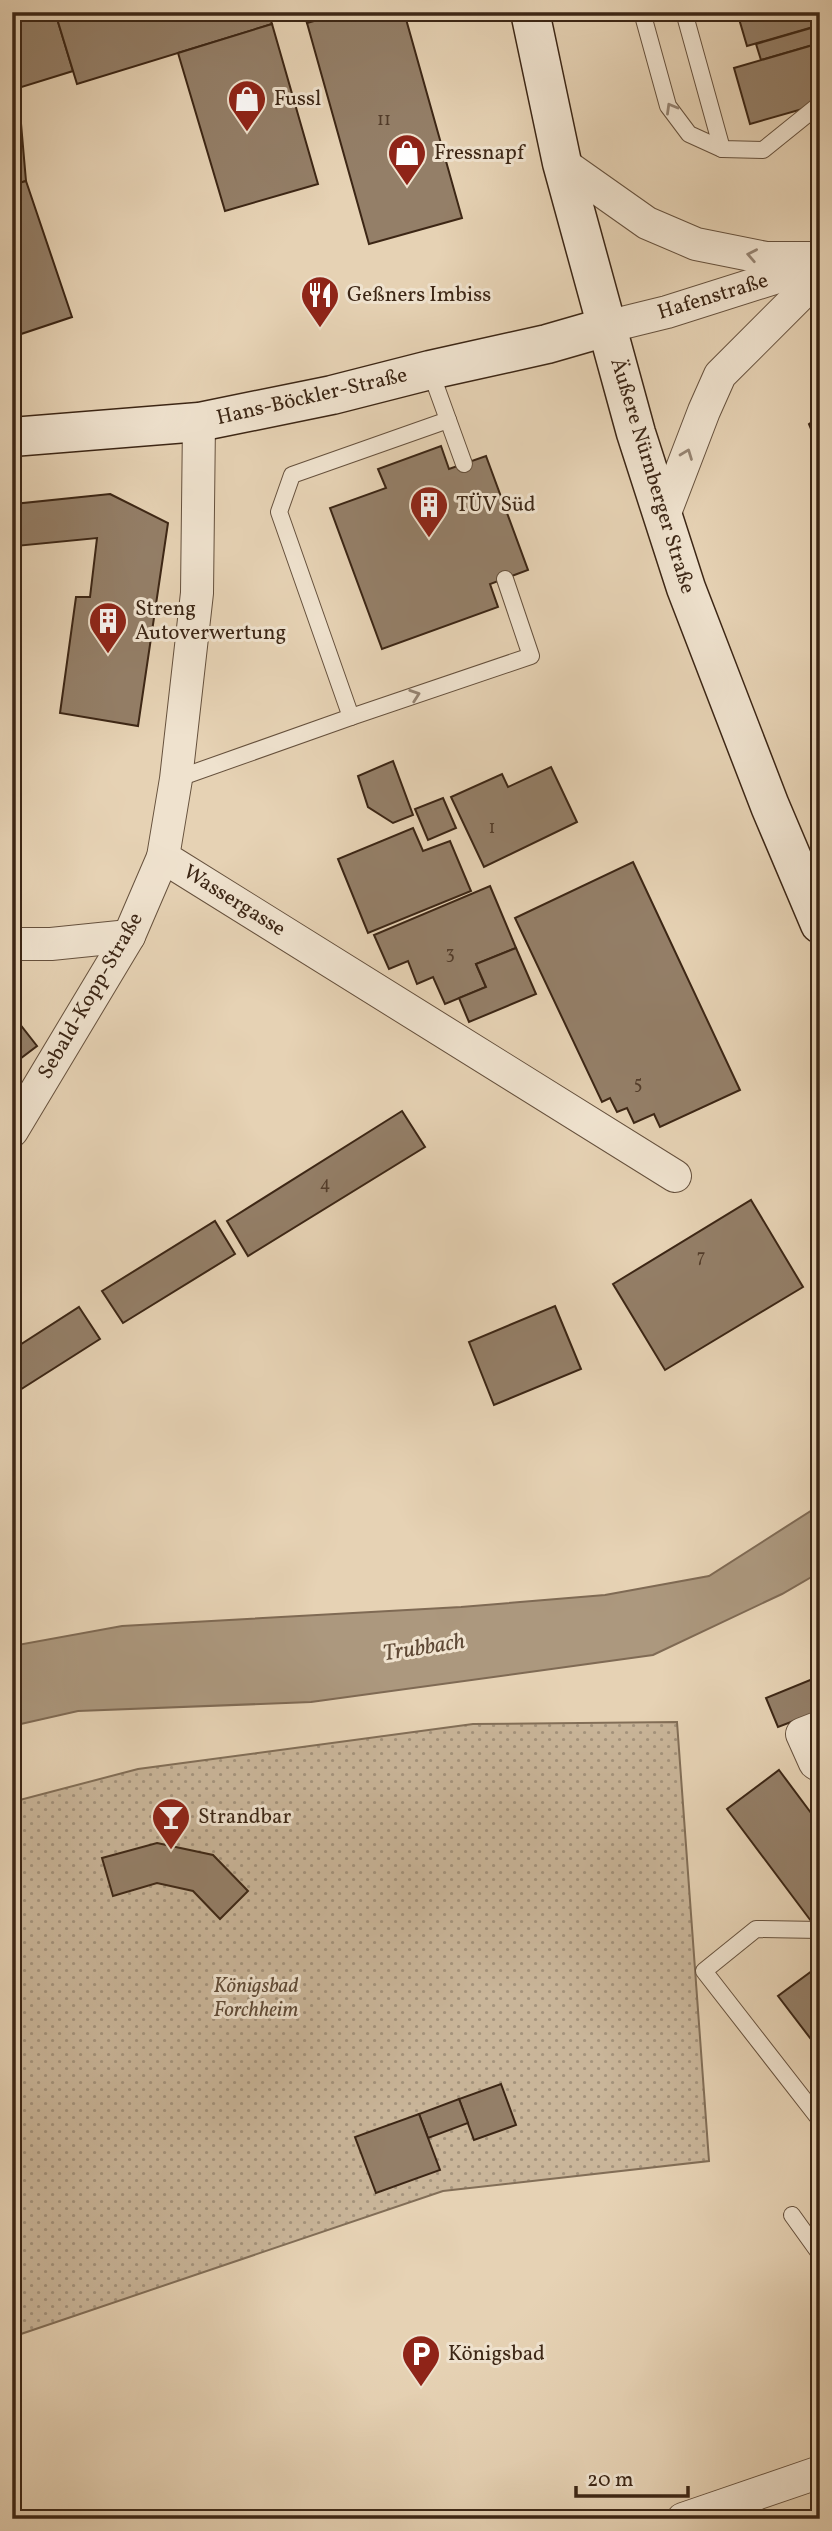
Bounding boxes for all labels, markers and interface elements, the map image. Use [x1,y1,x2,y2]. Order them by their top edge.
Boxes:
shop icon: Fussl [226,78,268,133]
place label: Fussl [274,85,321,114]
one-way arrow [666,103,679,116]
house number: 11 [377,108,391,133]
shop icon: Fressnapf [386,132,428,187]
place label: Fressnapf [434,139,526,168]
one-way arrow [746,249,758,264]
street label: Hafenstraße [654,266,772,328]
restaurant icon: Geßners Imbiss [299,274,341,329]
place label: Geßners Imbiss [347,281,491,310]
street label: Äußere Nürnberger Straße [602,355,702,597]
street label: Hans-Böckler-Straße [214,361,410,433]
one-way arrow [679,449,693,461]
building icon: TÜV Süd [408,484,450,539]
place label: TÜV Süd [456,491,536,520]
place label: Streng Autoverwertung [135,595,286,648]
building icon: Streng Autoverwertung [87,600,129,655]
one-way arrow [409,689,421,703]
house number: 1 [489,816,495,841]
street label: Wassergasse [177,858,291,944]
street label: Sebald-Kopp-Straße [31,907,151,1085]
house number: 3 [445,942,455,967]
house number: 5 [634,1072,642,1097]
house number: 4 [320,1172,330,1197]
house number: 7 [697,1245,705,1270]
water label: Trubbach [381,1626,467,1670]
bar icon: Strandbar [150,1796,192,1851]
place label: Strandbar [198,1803,292,1832]
park label: Königsbad Forchheim [213,1972,299,2025]
parking icon: Königsbad [400,2333,442,2388]
place label: Königsbad [448,2340,545,2369]
scale bar [576,2454,688,2498]
text: 20 m [587,2466,633,2495]

